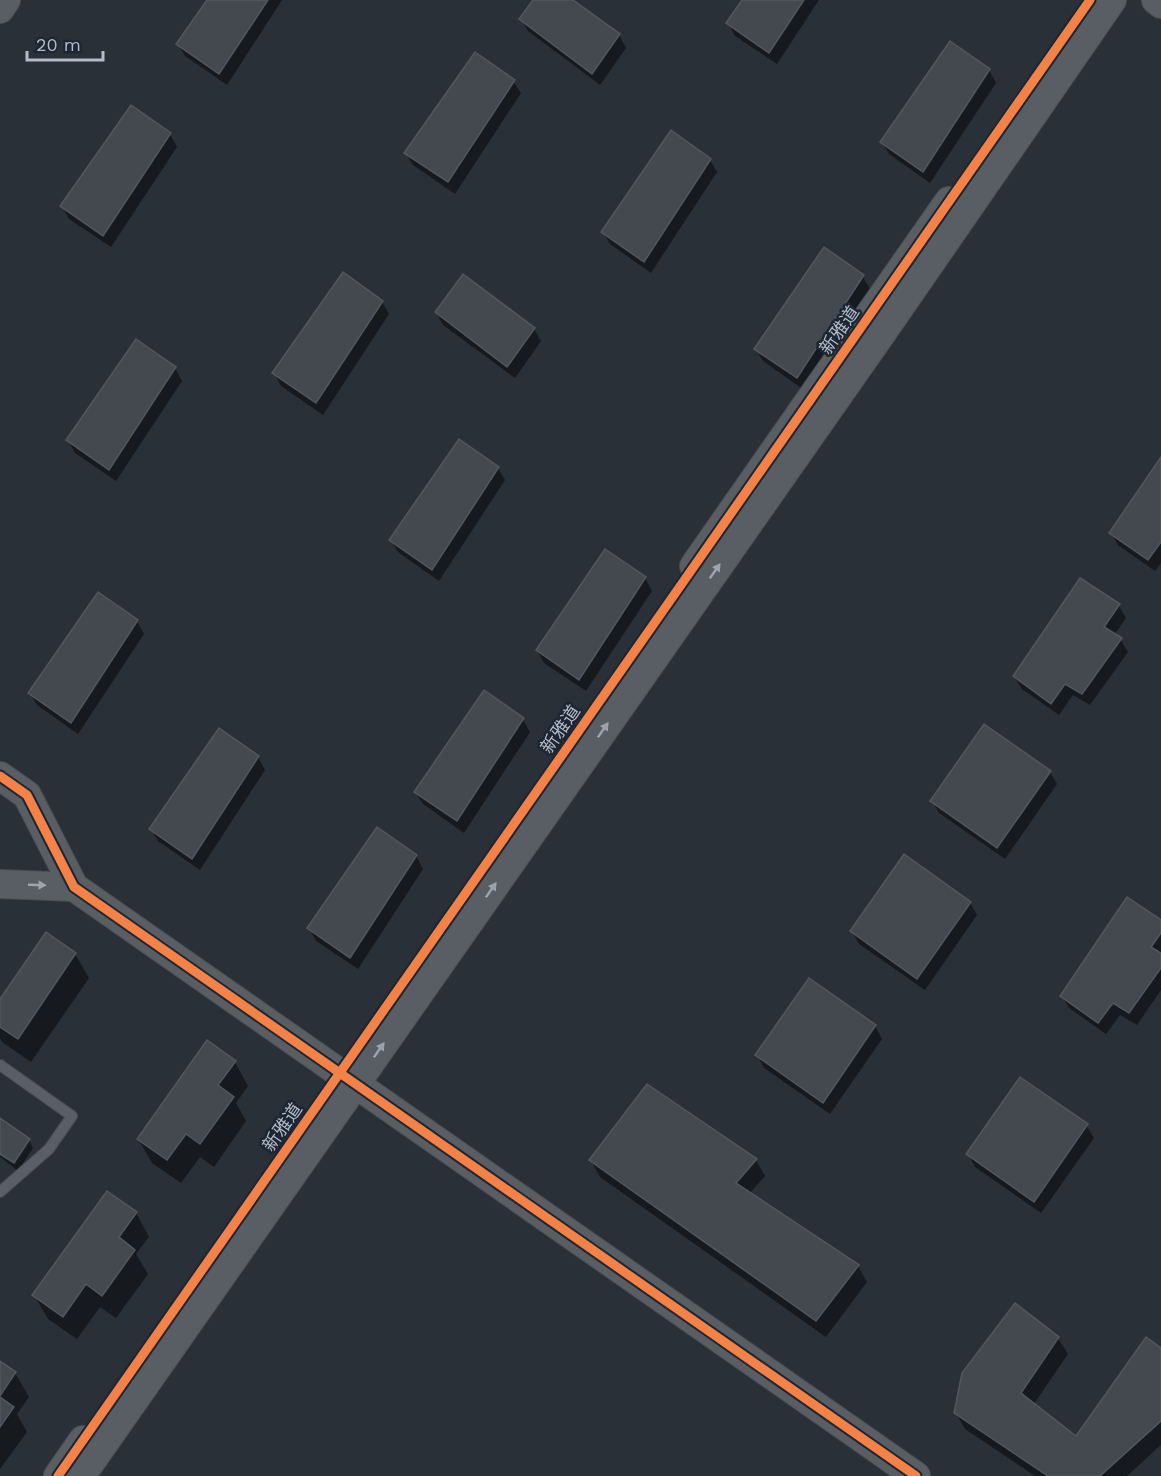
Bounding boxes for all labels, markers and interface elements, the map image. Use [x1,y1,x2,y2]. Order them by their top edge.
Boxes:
scale bar [27,24,104,62]
text: 20 m [36,34,81,55]
street label: 新雅道 [815,302,863,358]
one-way arrow [709,563,721,579]
street label: 新雅道 [536,701,584,757]
one-way arrow [597,723,609,739]
one-way arrow [28,881,47,890]
one-way arrow [485,883,497,899]
one-way arrow [373,1042,385,1058]
street label: 新雅道 [258,1099,306,1155]

